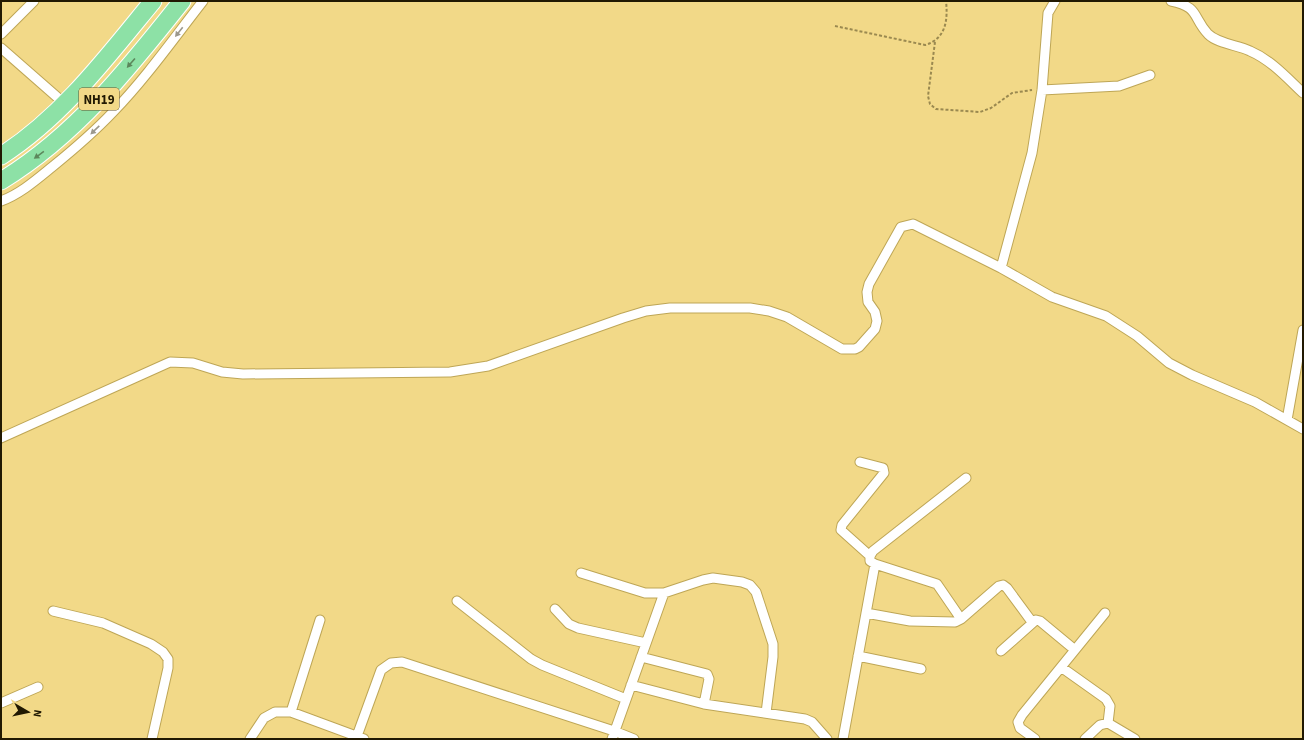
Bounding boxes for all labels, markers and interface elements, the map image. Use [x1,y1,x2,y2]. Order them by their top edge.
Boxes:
one-way arrow [175,26,184,37]
one-way arrow [126,58,135,69]
road number: NH19 [79,88,119,110]
one-way arrow [90,125,100,135]
one-way arrow [33,151,44,159]
north arrow [8,692,48,732]
text: N [29,709,45,718]

